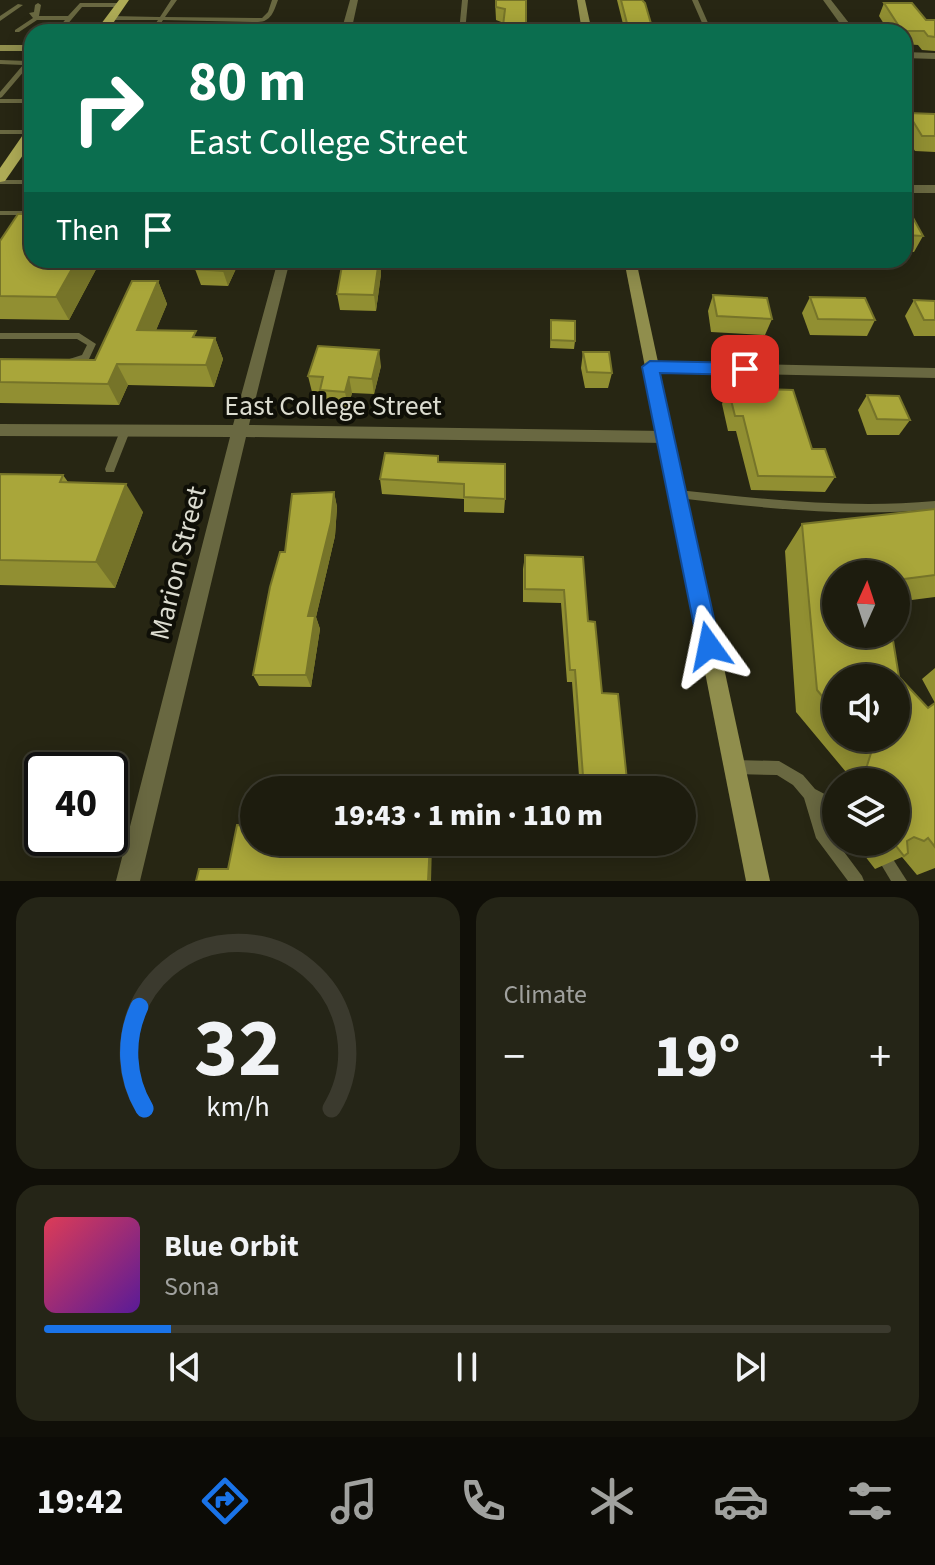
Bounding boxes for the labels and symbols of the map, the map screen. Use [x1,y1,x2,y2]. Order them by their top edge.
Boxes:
pin [711,335,779,403]
street label: East College Street [224,386,442,426]
street label: Marion Street [140,481,217,644]
north arrow [822,560,910,648]
position arrow [667,604,751,688]
speed limit sign: 40 [24,752,128,856]

